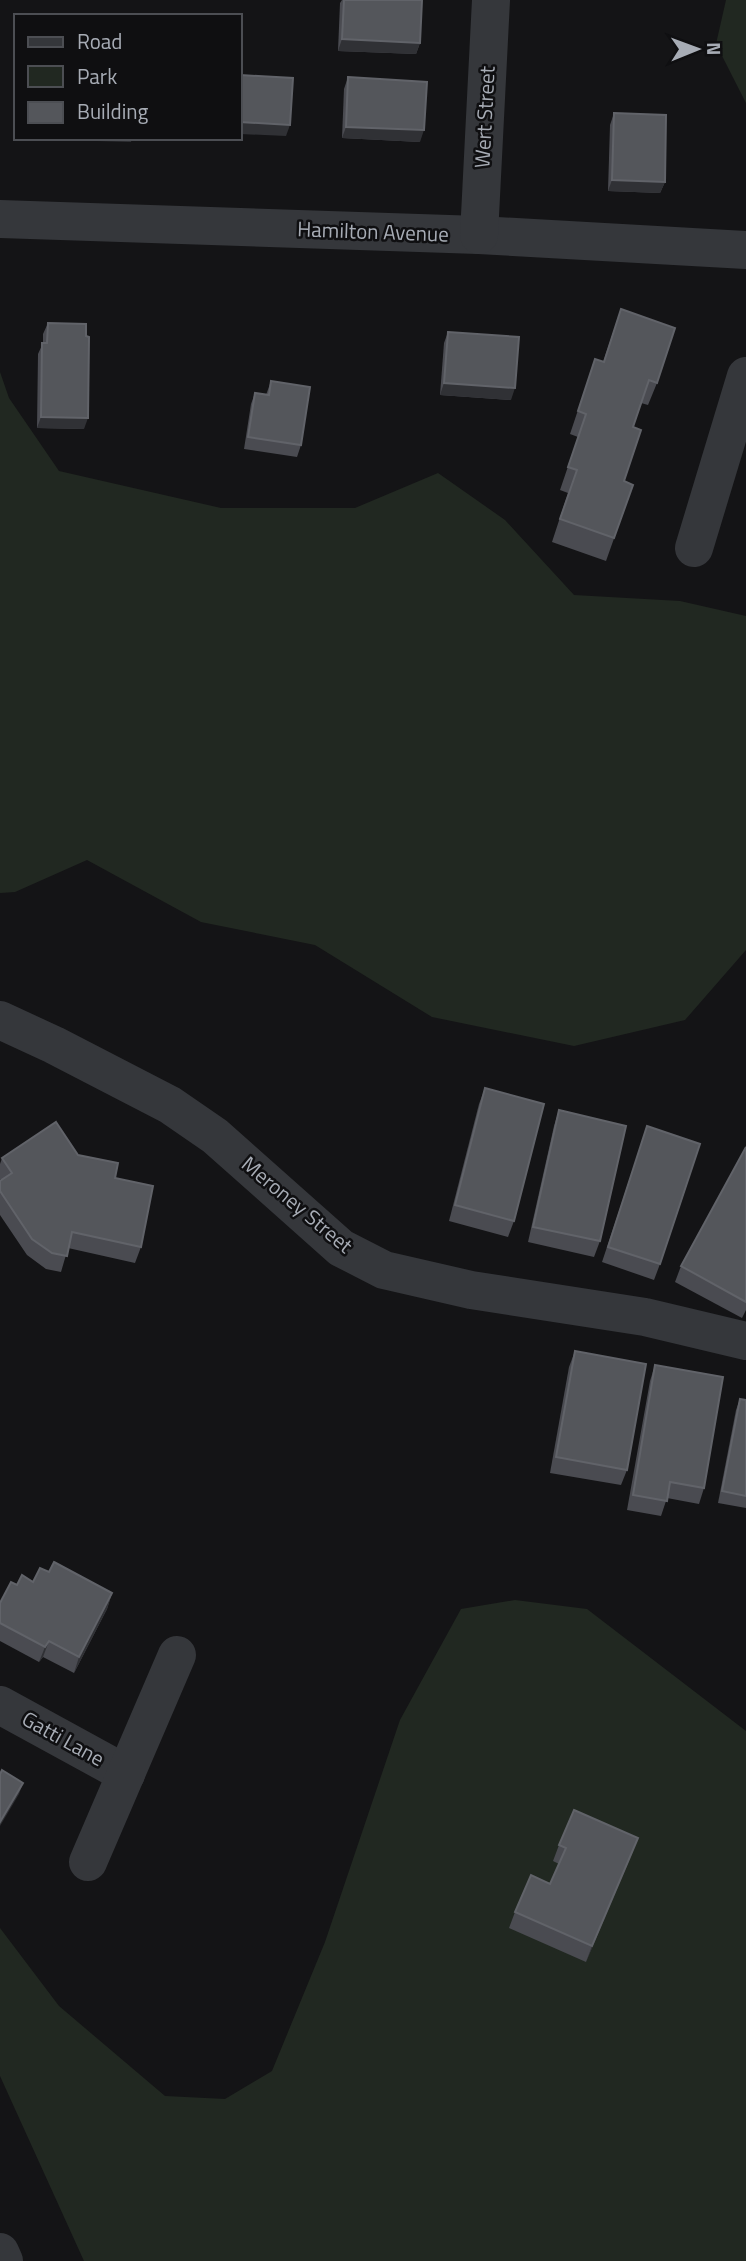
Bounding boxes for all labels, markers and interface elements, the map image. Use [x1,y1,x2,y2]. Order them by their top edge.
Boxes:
legend [14,14,242,140]
north arrow [662,14,732,84]
text: Road [77,25,122,57]
text: N [700,42,729,56]
text: Park [77,60,117,92]
street label: Wert Street [465,64,503,169]
text: Building [77,95,149,127]
street label: Hamilton Avenue [297,212,449,250]
street label: Meroney Street [235,1148,361,1261]
street label: Gatti Lane [16,1702,111,1774]

